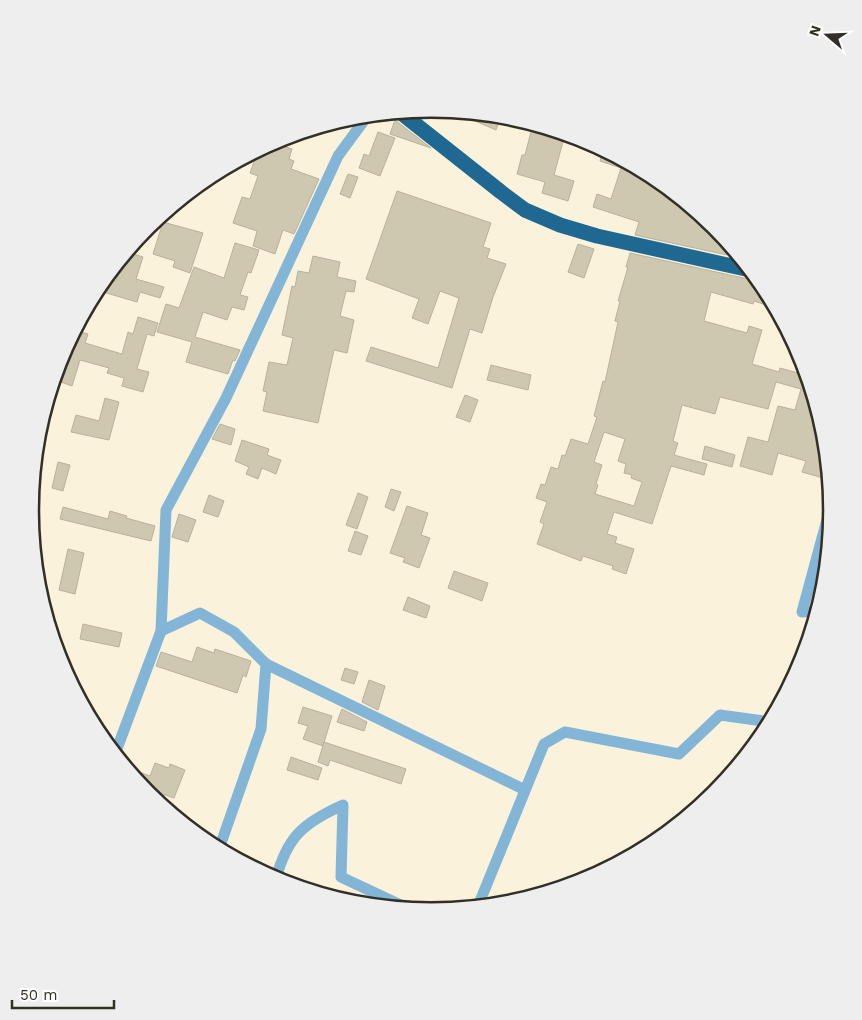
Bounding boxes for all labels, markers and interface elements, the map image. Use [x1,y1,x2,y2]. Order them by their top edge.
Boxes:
north arrow [802,10,852,60]
text: N [805,23,824,38]
scale bar [12,978,115,1010]
text: 50 m [20,986,57,1004]

